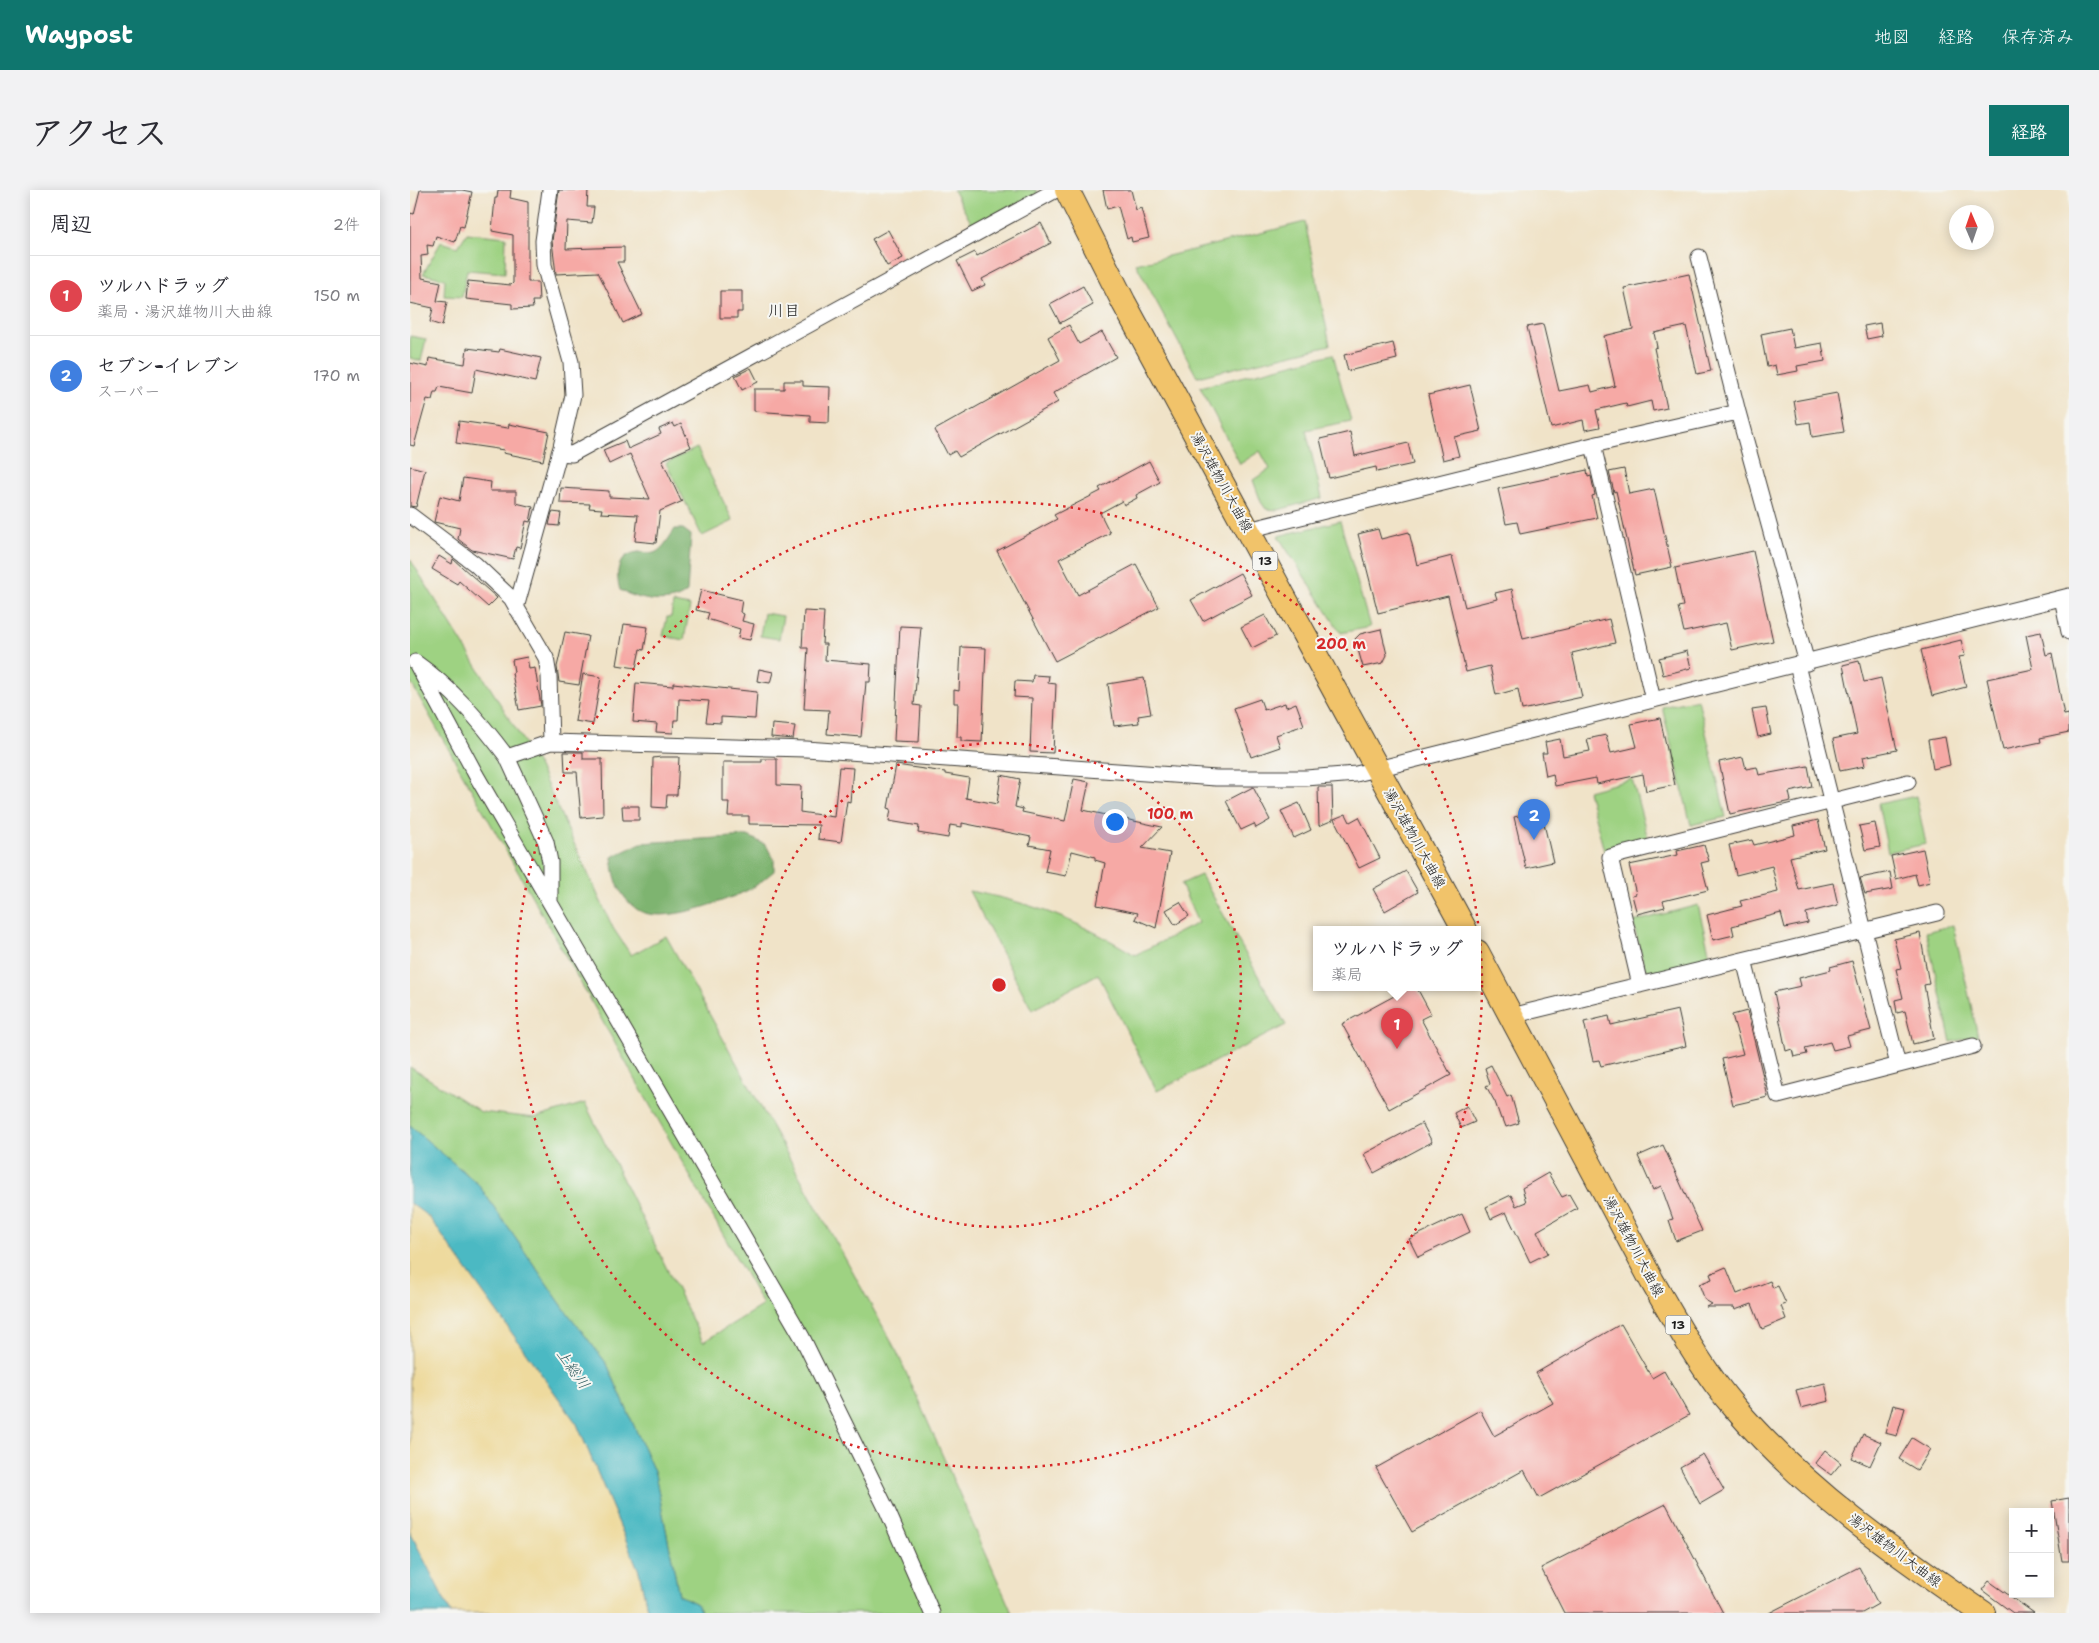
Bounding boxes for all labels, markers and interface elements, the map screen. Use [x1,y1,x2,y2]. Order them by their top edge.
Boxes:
text: Waypost [25,19,133,51]
text: 地図 [1874,25,1910,49]
text: 経路 [1938,25,1974,49]
text: 保存済み [2002,25,2074,49]
button: 経路 [1989,105,2069,156]
text: アクセス [30,109,168,156]
north arrow [1949,205,1994,250]
text: 周辺 [50,210,92,238]
text: 2件 [333,214,360,235]
text: ツルハドラッグ [97,273,229,298]
text: 1 [62,285,70,306]
text: 150 m [313,285,360,306]
district label: 川目 [768,300,800,321]
text: 薬局 · 湯沢雄物川大曲線 [97,301,272,322]
text: セブン-イレブン [97,353,240,378]
text: 2 [60,365,72,386]
text: 170 m [313,365,360,386]
text: スーパー [97,381,160,402]
street label: 湯沢雄物川大曲線 [1187,429,1257,535]
road number: 13 [1252,552,1278,571]
text: 200 m [1316,634,1366,654]
street label: 湯沢雄物川大曲線 [1380,785,1450,891]
pin: 2 [1518,799,1550,840]
text: 100 m [1147,804,1193,824]
your location [1102,809,1128,835]
popup [1313,926,1481,991]
text: ツルハドラッグ [1331,936,1463,961]
text: 薬局 [1331,964,1363,985]
centre of rings [990,976,1008,994]
pin: 1 [1381,1008,1413,1049]
street label: 湯沢雄物川大曲線 [1600,1192,1668,1300]
road number: 13 [1666,1316,1690,1334]
water label: 上総川 [552,1345,594,1393]
map controls [2009,1508,2054,1598]
button: + [2009,1508,2054,1553]
street label: 湯沢雄物川大曲線 [1845,1509,1945,1591]
button: − [2009,1553,2054,1598]

